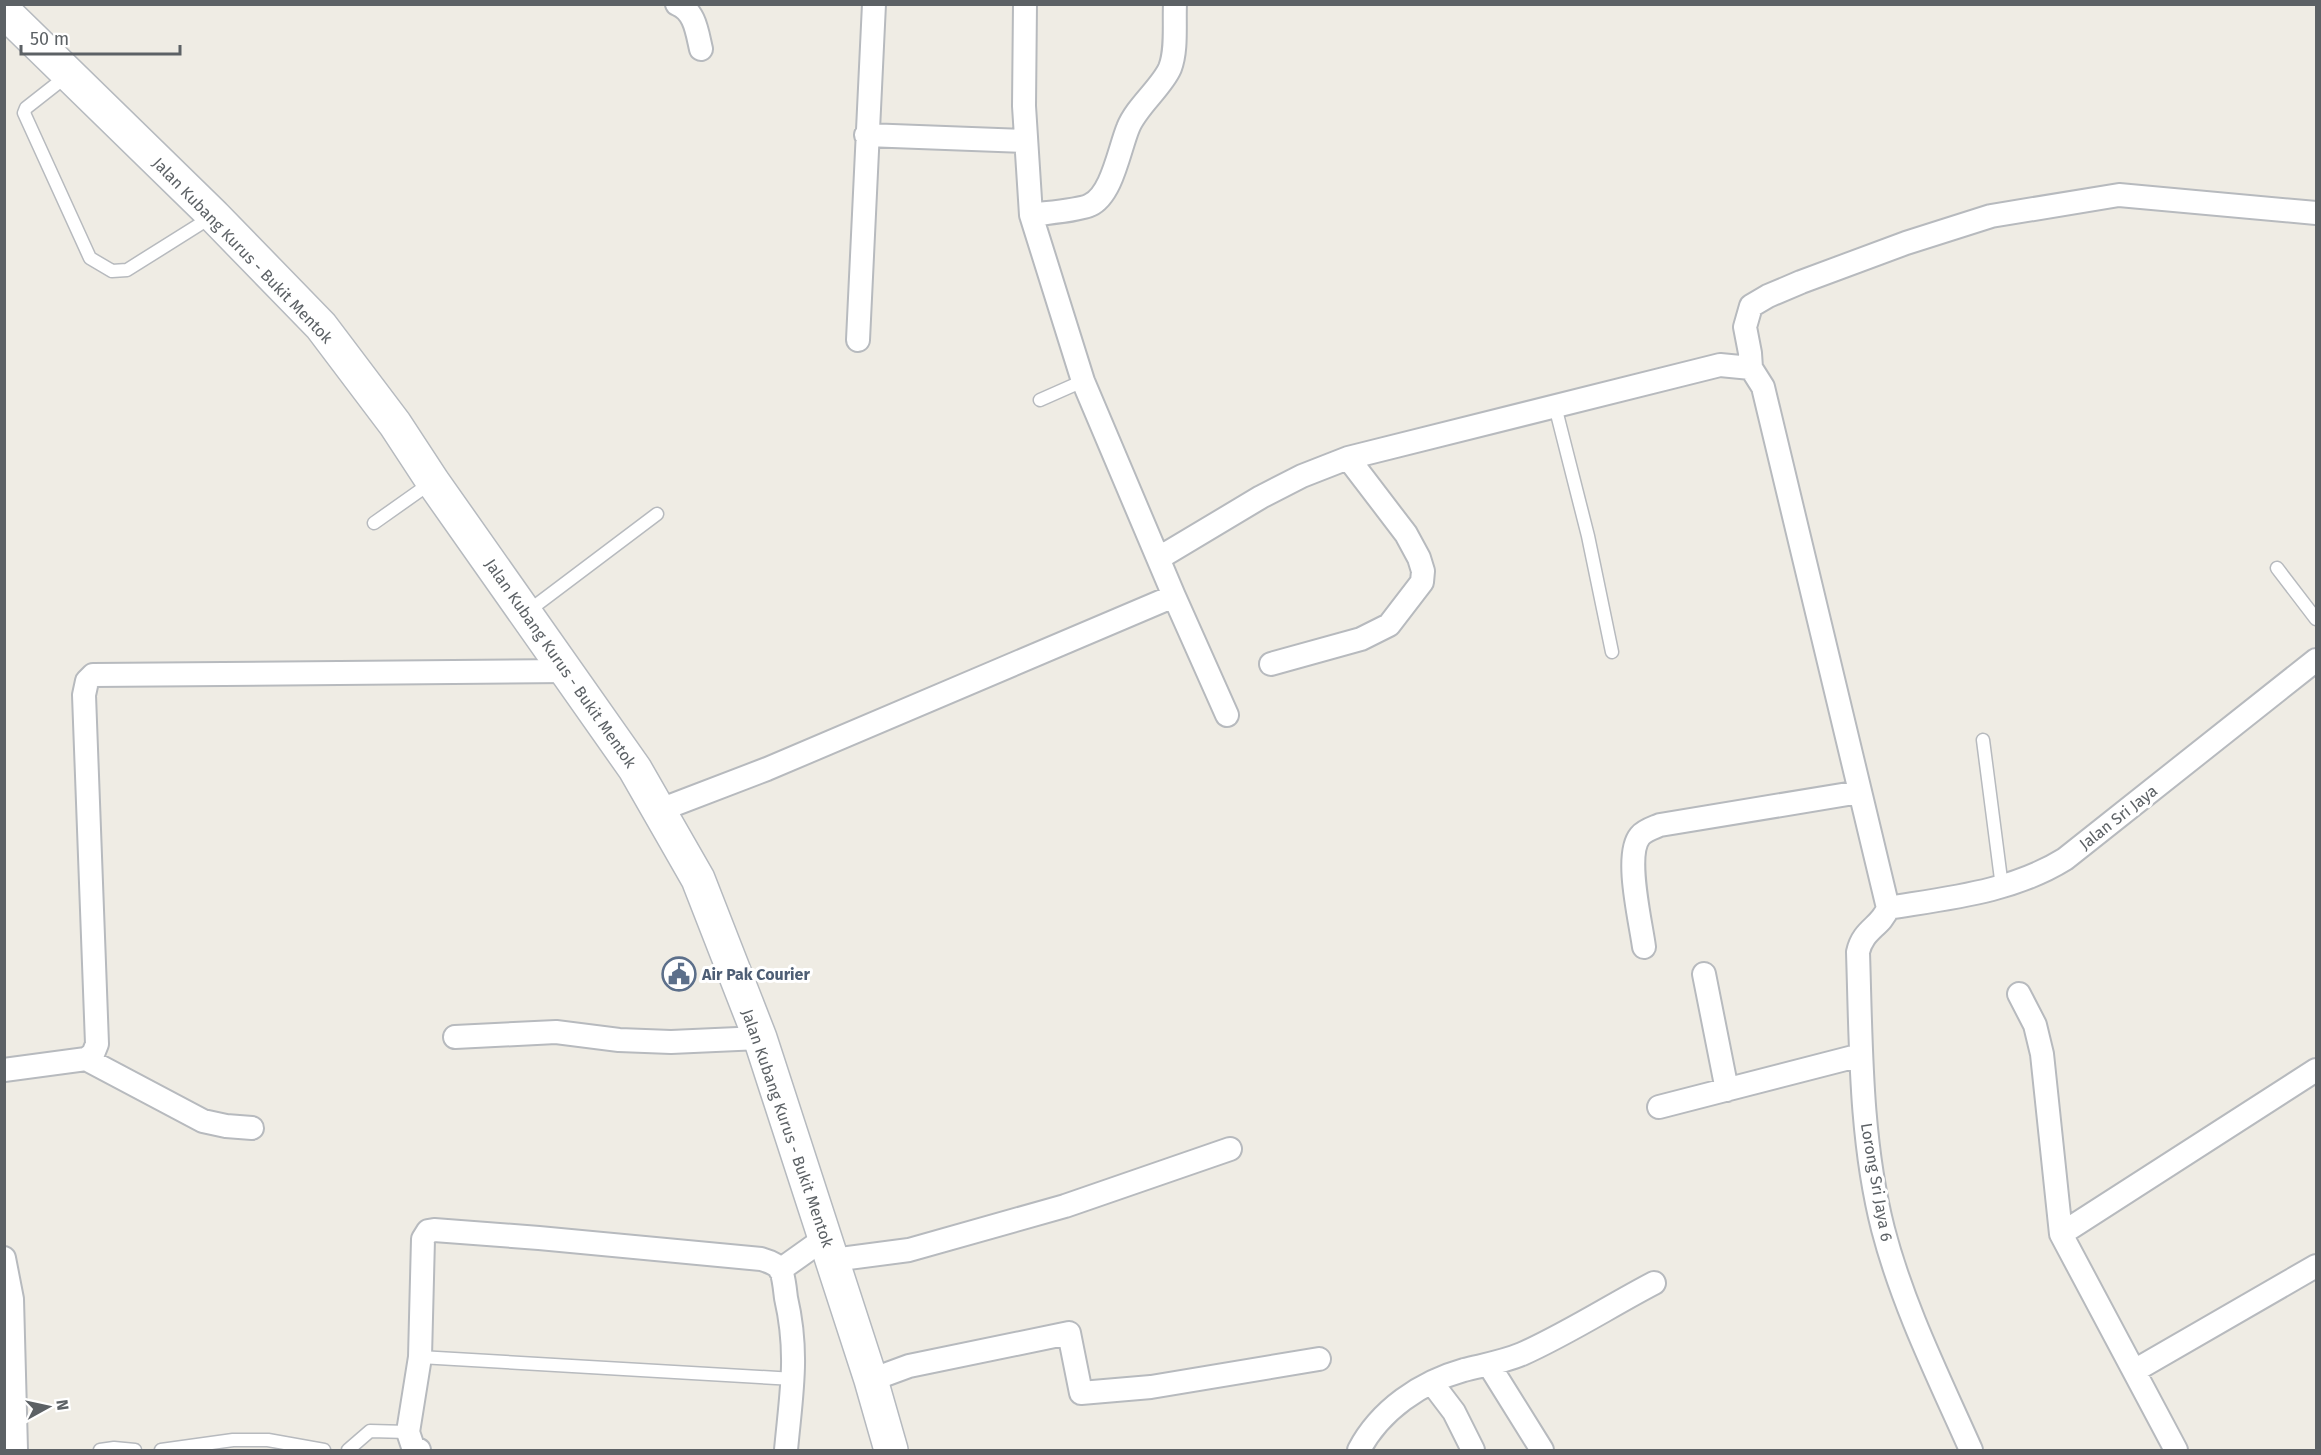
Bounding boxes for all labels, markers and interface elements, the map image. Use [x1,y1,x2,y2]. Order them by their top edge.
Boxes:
scale bar [21,18,180,56]
text: 50 m [30,28,69,50]
street label: Jalan Kubang Kurus - Bukit Mentok [149,154,337,348]
street label: Jalan Kubang Kurus - Bukit Mentok [481,555,641,772]
street label: Jalan Sri Jaya [2076,781,2161,854]
public building icon: Air Pak Courier [661,956,697,992]
place label: Air Pak Courier [701,965,810,984]
street label: Jalan Kubang Kurus - Bukit Mentok [738,1007,838,1251]
street label: Lorong Sri Jaya 6 [1857,1121,1896,1243]
north arrow [18,1377,78,1437]
text: N [52,1398,73,1412]

